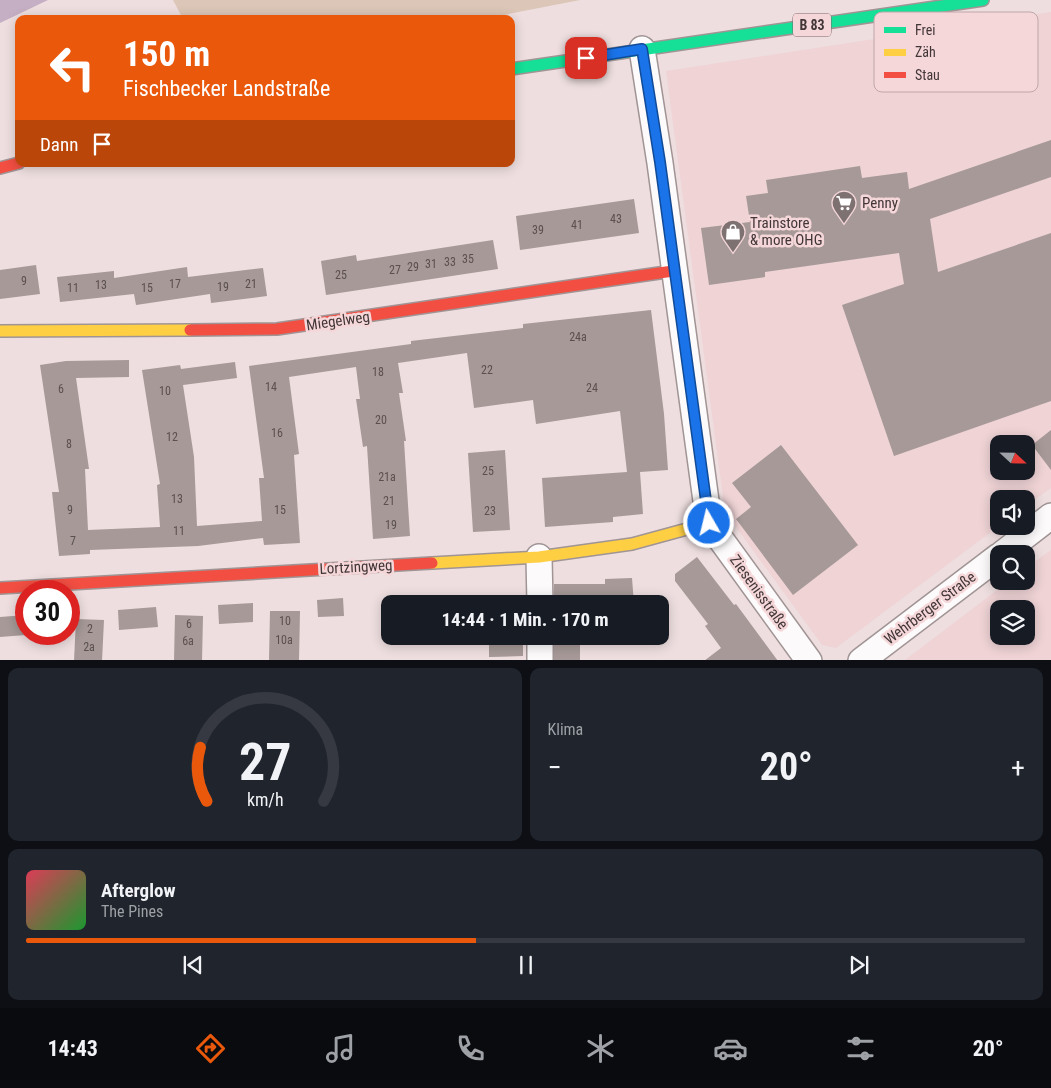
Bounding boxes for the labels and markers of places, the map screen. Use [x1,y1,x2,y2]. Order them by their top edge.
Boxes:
pin [565,37,607,79]
supermarket icon: Penny [831,190,857,224]
place label: Penny [862,194,898,212]
place label: Trainstore & more OHG [750,214,823,249]
shop icon: Trainstore & more OHG [720,219,746,253]

